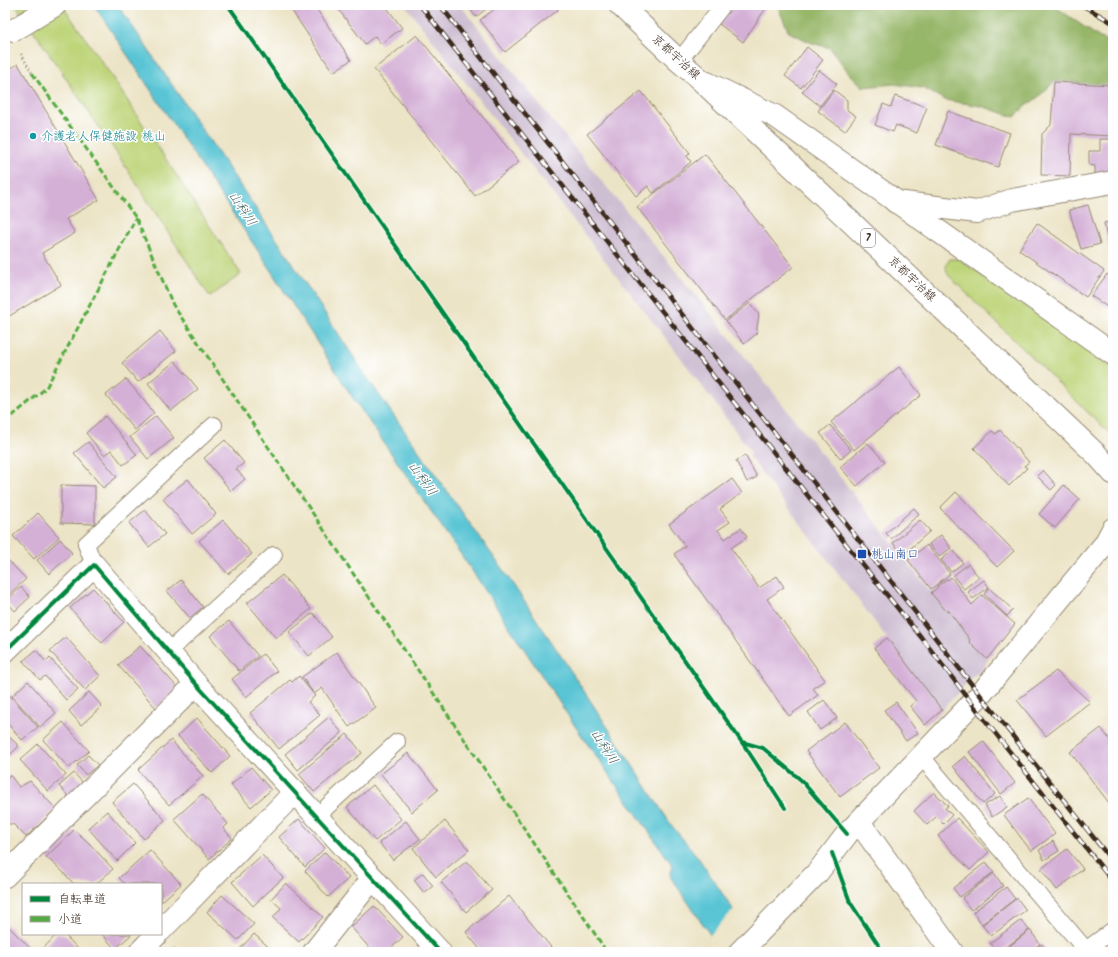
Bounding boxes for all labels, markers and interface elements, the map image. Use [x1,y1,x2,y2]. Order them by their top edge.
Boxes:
street label: 京都宇治線 [647,30,705,84]
place label: 介護老人保健施設 桃山 [41,127,166,146]
marker: 介護老人保健施設 桃山 [28,131,38,141]
water label: 山科川 [222,187,262,231]
road number: 7 [861,229,875,247]
street label: 京都宇治線 [884,252,940,306]
water label: 山科川 [402,457,442,501]
place label: 桃山南口 [871,545,919,564]
marker: 桃山南口 [856,548,868,560]
water label: 山科川 [585,725,623,769]
legend [22,883,162,935]
text: 自転車道 [58,890,106,909]
text: 小道 [58,910,82,929]

